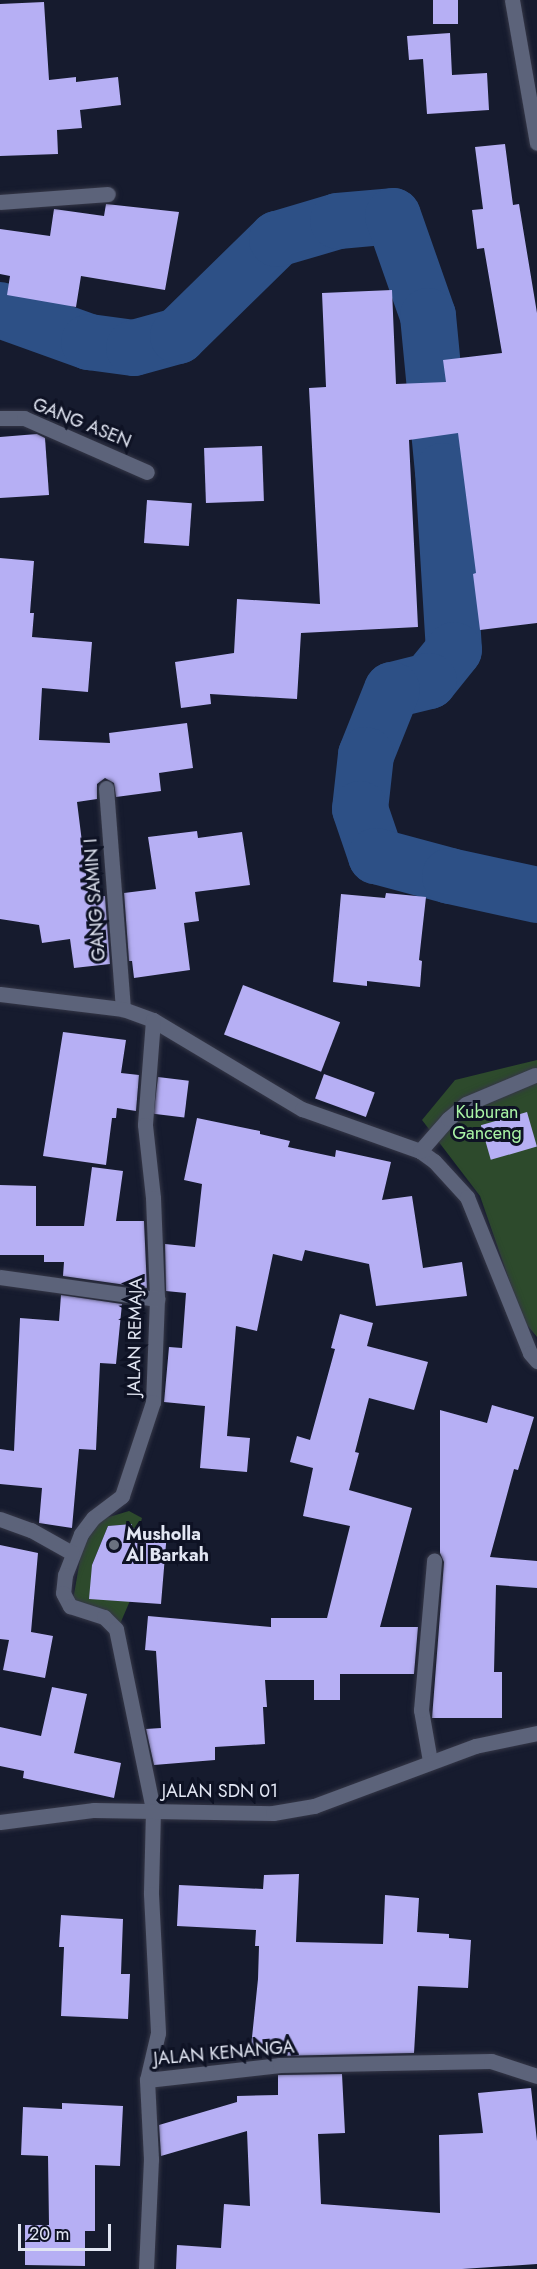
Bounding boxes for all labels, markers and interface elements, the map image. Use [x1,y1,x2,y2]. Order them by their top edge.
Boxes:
street label: GANG ASEN [30,393,134,453]
street label: GANG SAMIN I [80,838,110,962]
park label: Kuburan Ganceng [452,1102,522,1144]
street label: JALAN REMAJA [123,1277,147,1397]
place label: Musholla Al Barkah [126,1524,209,1567]
marker: Musholla Al Barkah [107,1538,121,1552]
street label: JALAN SDN 01 [162,1780,278,1802]
street label: JALAN KENANGA [153,2036,295,2070]
scale bar [21,2212,114,2250]
text: 20 m [29,2221,69,2247]

